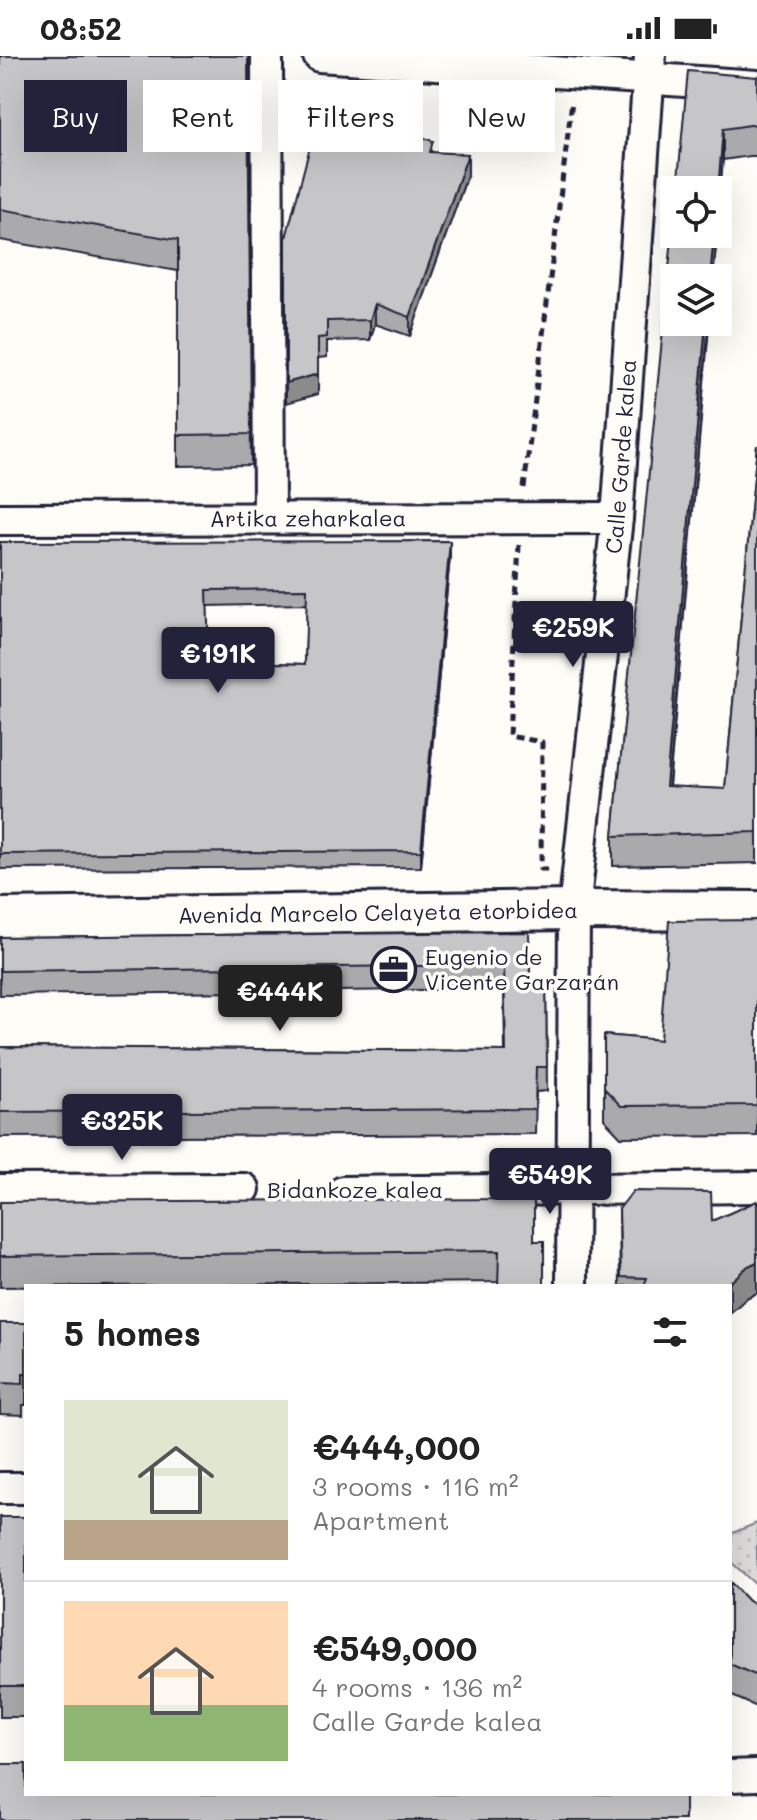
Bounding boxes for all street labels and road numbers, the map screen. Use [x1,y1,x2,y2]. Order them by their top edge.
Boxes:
street label: Calle Garde kalea [598,358,642,555]
street label: Artika zeharkalea [210,503,406,533]
street label: Avenida Marcelo Celayeta etorbidea [178,895,578,930]
street label: Bidankoze kalea [267,1175,443,1204]

